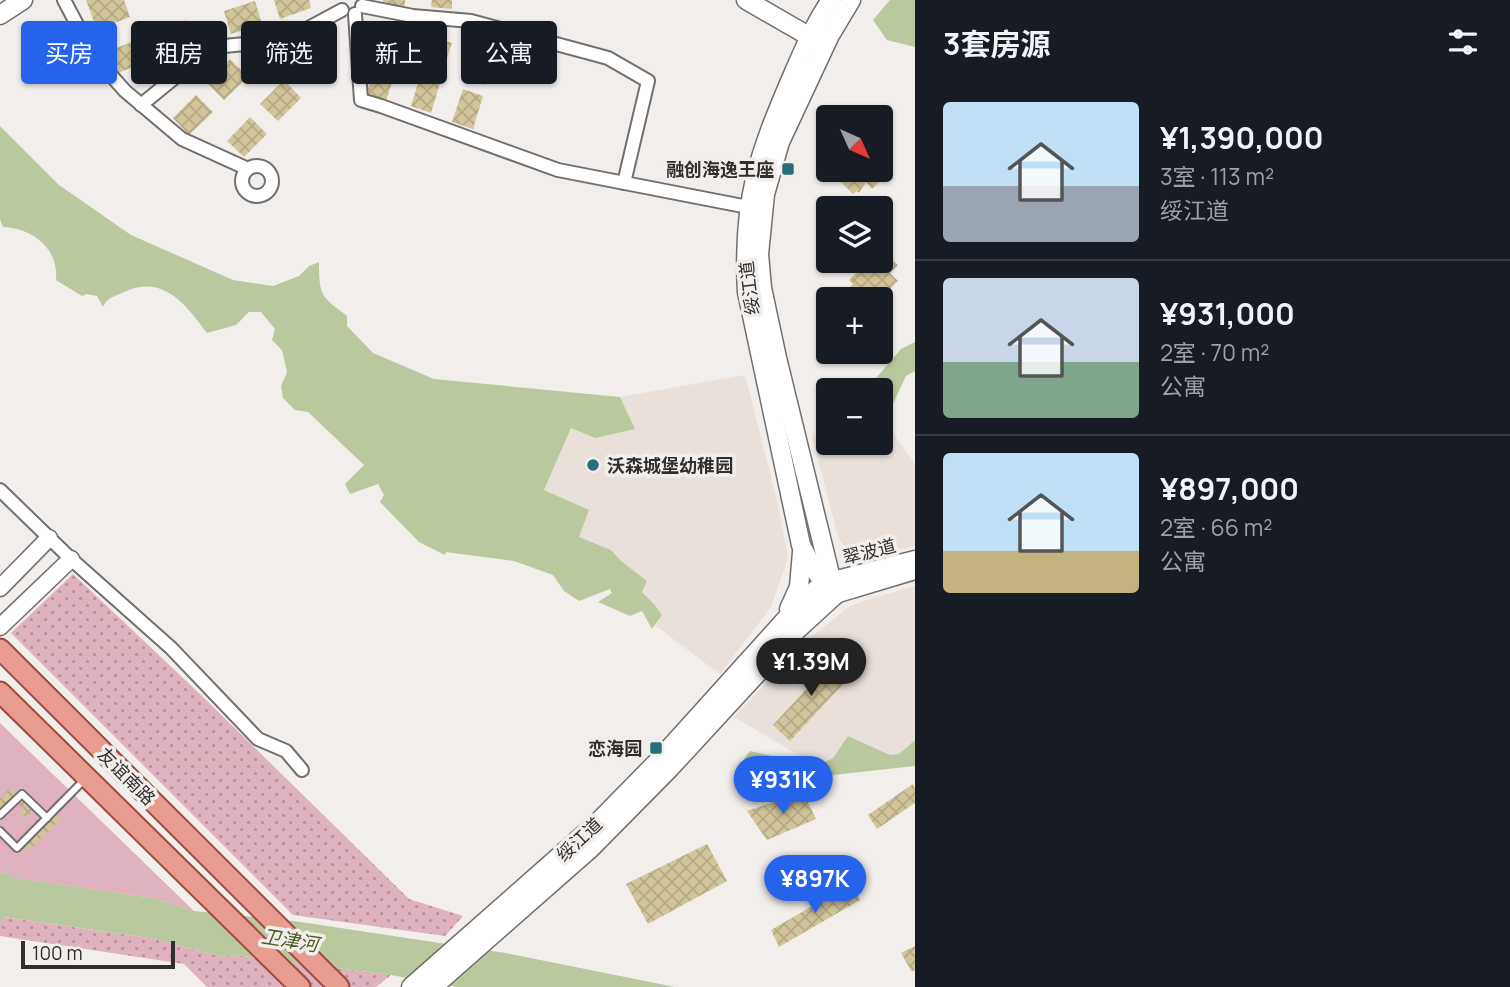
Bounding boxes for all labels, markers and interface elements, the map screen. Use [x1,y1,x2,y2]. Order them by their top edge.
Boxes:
chip: 买房 [21,21,117,84]
chip: 租房 [131,21,227,84]
chip: 筛选 [241,21,337,84]
chip: 新上 [351,21,447,84]
chip: 公寓 [461,21,557,84]
text: 3套房源 [943,23,1050,64]
icon: filters [1444,23,1482,61]
north arrow [816,105,892,182]
map controls [816,105,893,455]
text: ¥1,390,000 [1160,117,1324,158]
icon: home [999,130,1083,214]
place label: 融创海逸王座 [666,157,774,181]
text: 3室 · 113 m² [1160,160,1274,192]
marker: 融创海逸王座 [780,161,796,177]
text: 绥江道 [1160,194,1229,226]
button: layers [816,196,893,273]
street label: 绥江道 [734,260,764,316]
button: + [816,287,893,364]
text: ¥931,000 [1160,293,1295,334]
icon: home [999,306,1083,390]
text: 2室 · 70 m² [1160,336,1269,368]
text: 公寓 [1160,370,1206,402]
button: − [816,378,893,455]
place label: 沃森城堡幼稚园 [607,453,733,477]
marker: 沃森城堡幼稚园 [585,457,601,473]
text: ¥897,000 [1160,468,1299,509]
icon: home [999,481,1083,565]
text: 2室 · 66 m² [1160,511,1272,543]
street label: 翠波道 [840,533,898,569]
text: 公寓 [1160,545,1206,577]
pin: ¥1.39M [754,638,868,698]
text: ¥1.39M [772,645,850,677]
place label: 恋海园 [588,736,642,760]
marker: 恋海园 [648,740,664,756]
street label: 友谊南路 [93,742,161,810]
pin: ¥931K [734,756,832,816]
text: ¥931K [750,763,816,795]
street label: 绥江道 [551,812,607,866]
pin: ¥897K [766,856,864,915]
text: ¥897K [780,862,850,894]
water label: 卫津河 [260,923,324,958]
scale bar [21,938,175,970]
text: 100 m [32,940,83,966]

